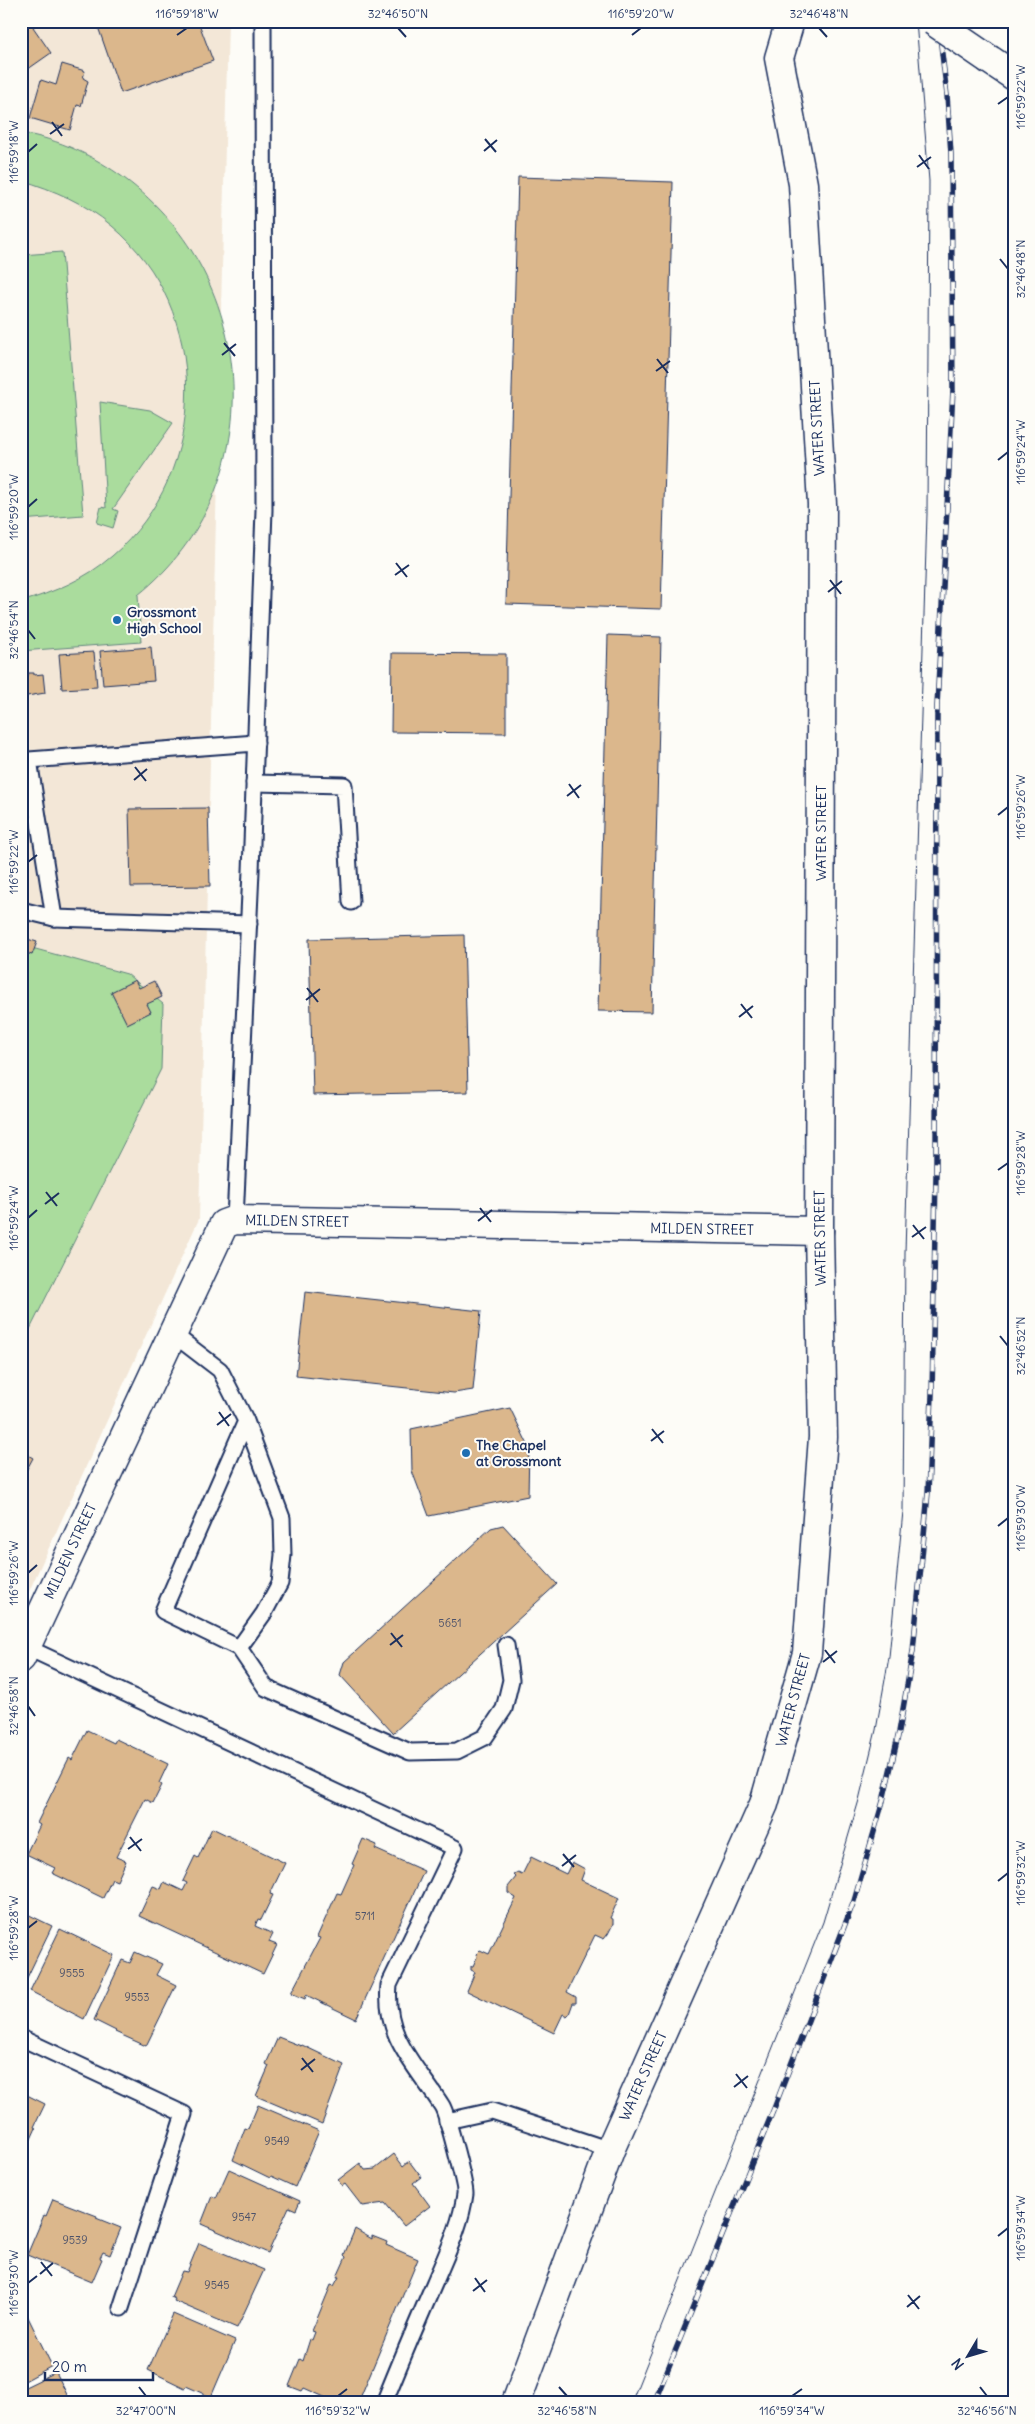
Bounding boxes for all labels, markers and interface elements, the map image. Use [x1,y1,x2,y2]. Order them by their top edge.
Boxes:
text: 116°59'18"W [155,6,219,21]
text: 32°46'50"N [368,6,428,21]
text: 116°59'20"W [608,6,674,21]
text: 32°46'48"N [789,6,849,21]
text: 116°59'22"W [1013,65,1028,129]
text: 116°59'18"W [6,120,21,184]
text: 32°46'48"N [1013,239,1028,299]
street label: WATER STREET [805,379,829,477]
text: 116°59'24"W [1013,419,1028,484]
text: 116°59'20"W [6,474,21,540]
text: 32°46'54"N [6,600,21,660]
place label: Grossmont High School [127,603,201,637]
marker: Grossmont High School [111,614,123,626]
text: 116°59'26"W [1013,774,1028,840]
street label: WATER STREET [812,785,830,881]
text: 116°59'22"W [6,830,21,894]
text: 116°59'28"W [1013,1130,1028,1196]
text: 116°59'24"W [6,1185,21,1250]
street label: WATER STREET [810,1190,830,1286]
street label: MILDEN STREET [245,1211,349,1231]
street label: MILDEN STREET [650,1219,754,1239]
text: 32°46'52"N [1013,1316,1028,1376]
place label: The Chapel at Grossmont [476,1436,561,1470]
marker: The Chapel at Grossmont [460,1447,472,1459]
text: 116°59'30"W [1013,1485,1028,1551]
street label: MILDEN STREET [40,1500,100,1602]
text: 116°59'26"W [6,1540,21,1606]
house number: 5651 [438,1616,462,1630]
street label: WATER STREET [772,1651,814,1749]
text: 32°46'58"N [6,1676,21,1736]
text: 116°59'32"W [1013,1840,1028,1905]
text: 116°59'28"W [6,1895,21,1961]
house number: 5711 [355,1909,375,1923]
house number: 9555 [59,1966,85,1980]
house number: 9553 [124,1990,150,2004]
street label: WATER STREET [615,2028,671,2124]
house number: 9549 [264,2134,290,2148]
text: 116°59'34"W [1013,2195,1028,2261]
house number: 9547 [232,2210,257,2224]
house number: 9539 [62,2233,88,2247]
text: 116°59'30"W [6,2250,21,2316]
house number: 9545 [204,2278,230,2292]
north arrow [942,2332,992,2382]
scale bar [45,2349,152,2381]
text: N [948,2355,968,2373]
text: 20 m [52,2357,87,2376]
text: 32°47'00"N [116,2403,176,2418]
text: 116°59'32"W [306,2403,371,2418]
text: 32°46'58"N [537,2403,597,2418]
text: 116°59'34"W [759,2403,825,2418]
text: 32°46'56"N [957,2403,1017,2418]

